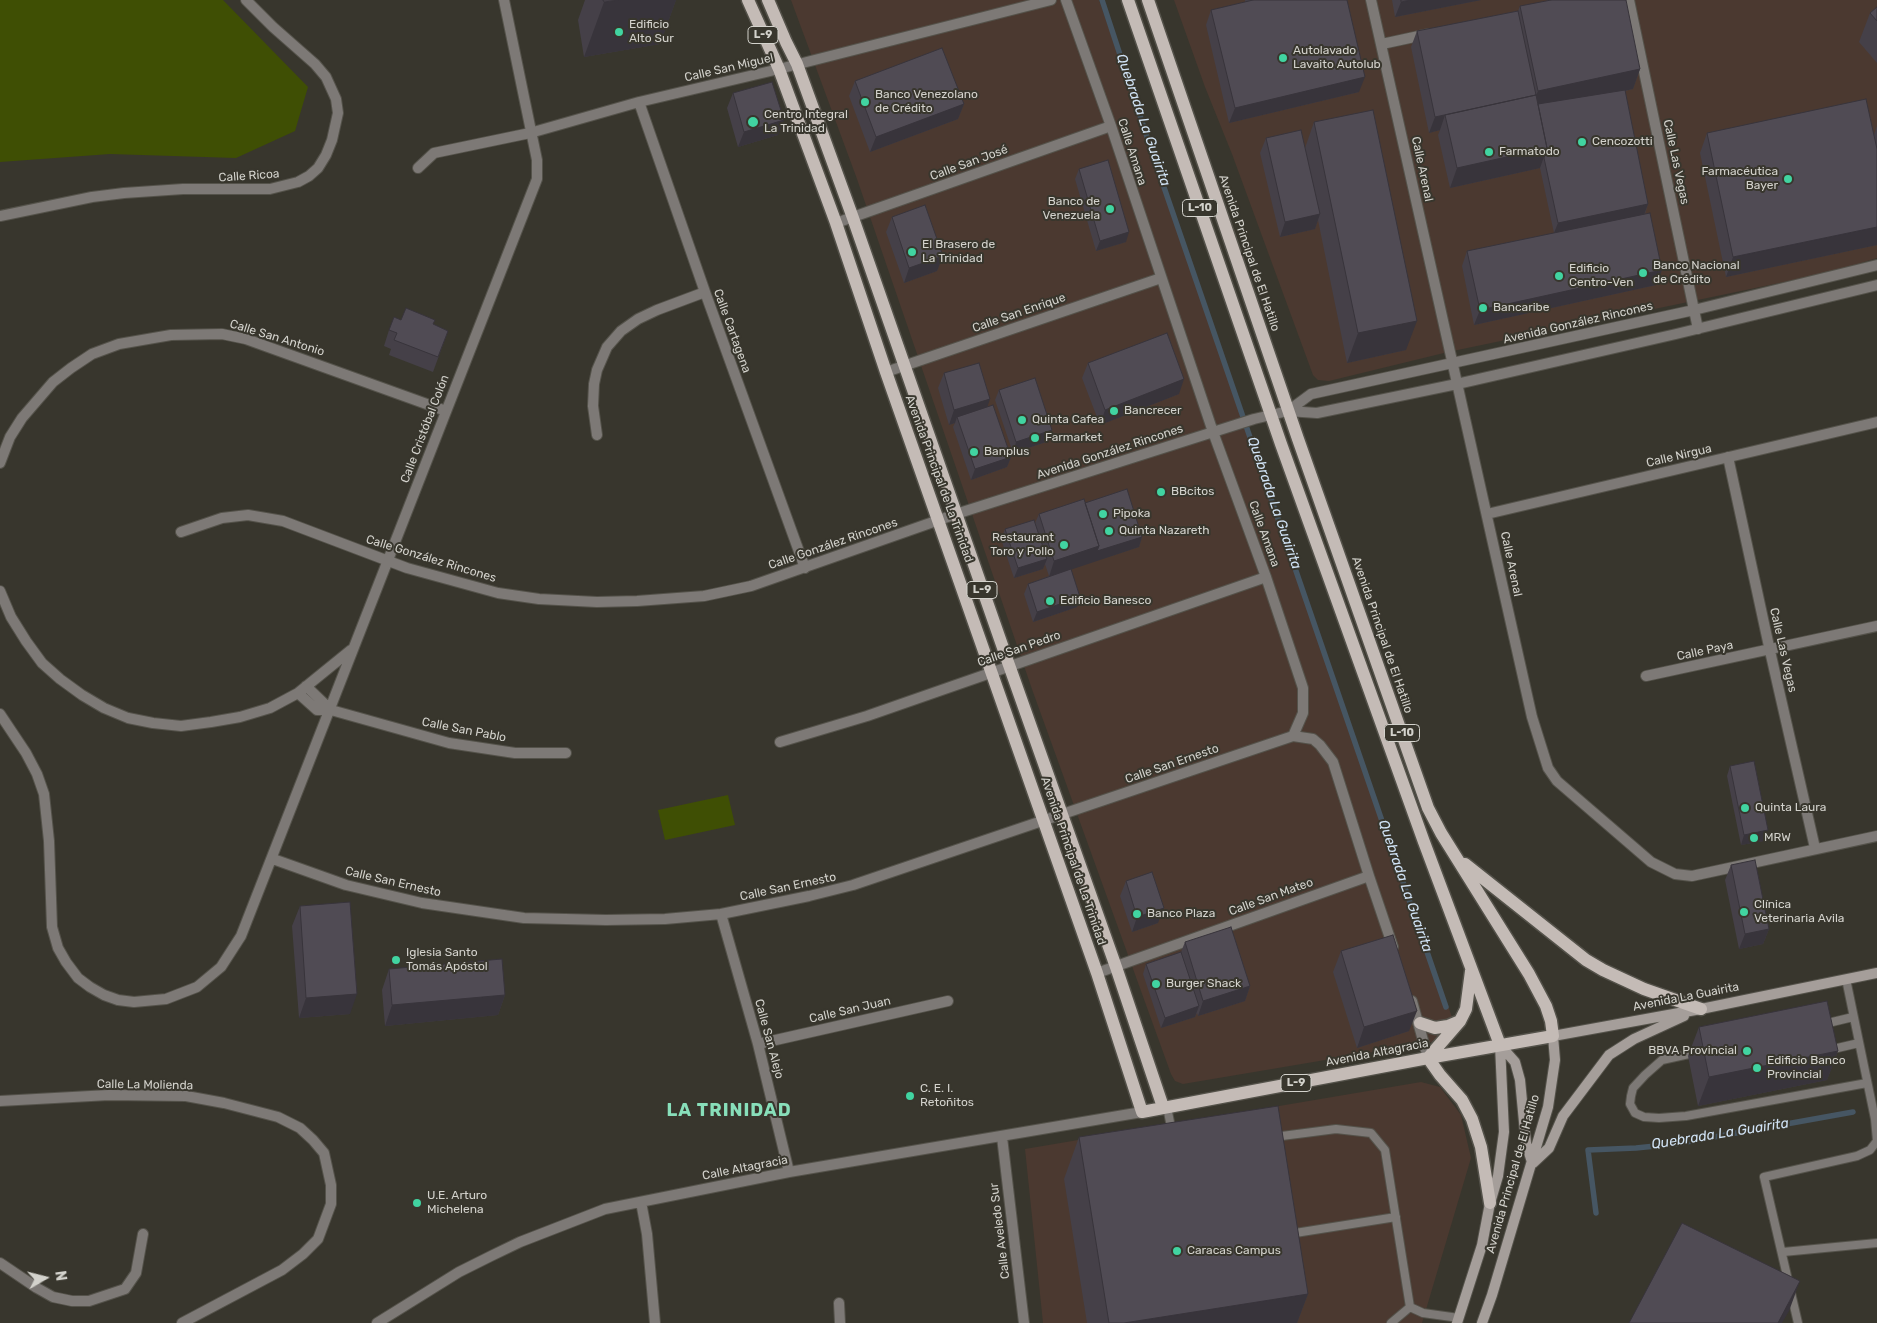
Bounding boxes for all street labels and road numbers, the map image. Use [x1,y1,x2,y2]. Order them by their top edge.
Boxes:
road number: L-9 [748,26,778,44]
street label: Calle San Miguel [683,51,775,85]
street label: Calle Amana [1114,117,1150,187]
street label: Calle Las Vegas [1660,118,1692,206]
street label: Calle Arenal [1408,135,1436,203]
street label: Calle San José [928,142,1010,184]
street label: Calle Ricoa [218,167,280,185]
street label: Avenida Principal de El Hatillo [1215,173,1283,333]
road number: L-10 [1182,200,1218,217]
street label: Calle Cartagena [710,287,754,375]
street label: Calle San Enrique [971,290,1067,336]
street label: Avenida González Rincones [1502,299,1654,347]
street label: Calle San Antonio [228,317,326,359]
street label: Calle Cristóbal Colón [398,373,452,485]
street label: Avenida Principal de La Trinidad [902,393,976,565]
street label: Avenida González Rincones [1035,421,1185,483]
street label: Calle Nirgua [1645,441,1713,471]
street label: Calle Amana [1245,499,1283,569]
street label: Calle González Rincones [767,515,899,573]
street label: Calle Arenal [1497,530,1525,598]
street label: Calle González Rincones [364,532,498,586]
street label: Avenida Principal de El Hatillo [1348,555,1416,715]
road number: L-9 [967,582,997,598]
street label: Calle Las Vegas [1766,606,1800,694]
street label: Calle San Pedro [975,628,1063,670]
street label: Calle Paya [1676,638,1734,664]
street label: Calle San Pablo [421,715,507,745]
road number: L-10 [1384,724,1420,741]
street label: Calle San Ernesto [1123,741,1221,787]
street label: Avenida Principal de La Trinidad [1037,775,1109,947]
street label: Calle San Ernesto [344,864,442,900]
street label: Calle San Ernesto [739,870,837,904]
street label: Calle San Mateo [1227,875,1315,919]
street label: Avenida La Guairita [1632,980,1740,1014]
street label: Calle San Juan [808,994,892,1026]
street label: Calle San Alejo [751,998,787,1080]
street label: Avenida Altagracia [1324,1036,1430,1070]
road number: L-9 [1281,1074,1311,1092]
street label: Calle La Molienda [97,1077,193,1093]
street label: Avenida Principal de El Hatillo [1483,1093,1543,1255]
street label: Calle Altagracia [701,1153,789,1183]
street label: Calle Aveledo Sur [987,1182,1013,1280]

